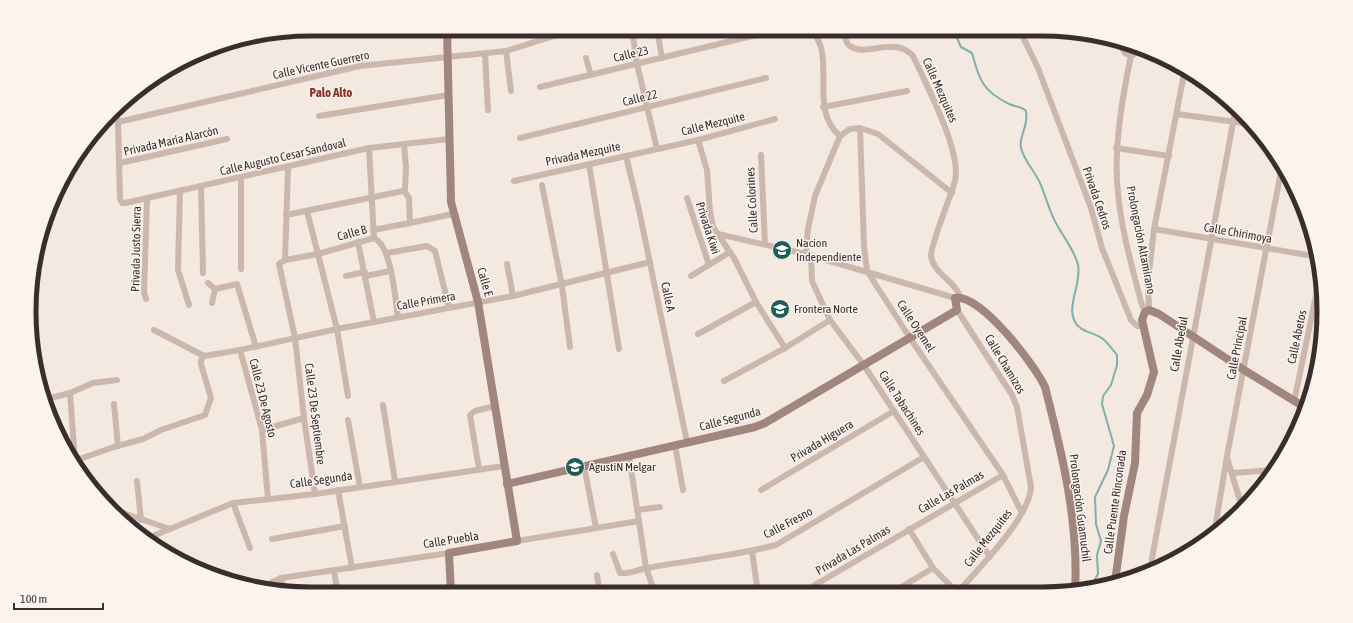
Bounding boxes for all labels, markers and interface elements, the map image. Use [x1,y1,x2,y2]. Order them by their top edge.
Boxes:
street label: Calle 23 [612,43,650,65]
street label: Calle Vicente Guerrero [271,48,371,82]
street label: Calle Mezquites [920,56,960,124]
district label: Palo Alto [310,85,352,100]
street label: Calle 22 [621,87,659,109]
street label: Calle Mezquite [680,109,746,139]
street label: Privada María Alarcón [122,123,220,159]
street label: Calle Augusto Cesar Sandoval [219,136,348,178]
street label: Privada Mezquite [544,139,622,169]
street label: Privada Cedros [1080,165,1114,231]
street label: Calle Colorines [743,167,761,233]
street label: Prolongación Altamirano [1124,185,1158,296]
street label: Privada Kiwi [693,200,723,256]
street label: Privada Justo Sierra [128,206,144,292]
street label: Calle Chirimoya [1203,220,1273,246]
street label: Calle B [336,222,369,244]
place label: Nacion Independiente [796,236,861,264]
school or university icon: Nacion Independiente [771,239,793,261]
street label: Calle E [474,266,496,298]
street label: Calle A [658,281,678,313]
street label: Calle Primera [396,289,456,313]
street label: Calle Oyemel [894,297,938,355]
school or university icon: Frontera Norte [769,298,791,320]
place label: Frontera Norte [794,302,858,316]
street label: Calle Abetos [1284,309,1310,365]
street label: Calle Abedul [1167,314,1191,373]
street label: Calle Principal [1224,314,1250,381]
street label: Calle Chamizos [982,332,1028,396]
street label: Calle 23 De Agosto [246,357,280,439]
street label: Calle 23 De Septiembre [302,362,328,466]
street label: Calle Tabachines [876,368,928,438]
street label: Calle Segunda [698,404,762,434]
street label: Privada Higuera [788,417,856,465]
street label: Calle Puente Rinconada [1101,449,1129,555]
street label: Prolongación Guamuchil [1066,453,1094,564]
school or university icon: AgustiN Melgar [564,456,586,478]
place label: AgustiN Melgar [589,460,656,474]
street label: Calle Las Palmas [916,468,986,516]
street label: Calle Segunda [289,469,353,491]
street label: Calle Fresno [761,504,815,542]
street label: Calle Mezquites [961,506,1015,570]
street label: Privada Las Palmas [813,522,893,578]
street label: Calle Puebla [422,529,480,551]
scale bar [14,585,103,611]
text: 100 m [20,592,47,606]

